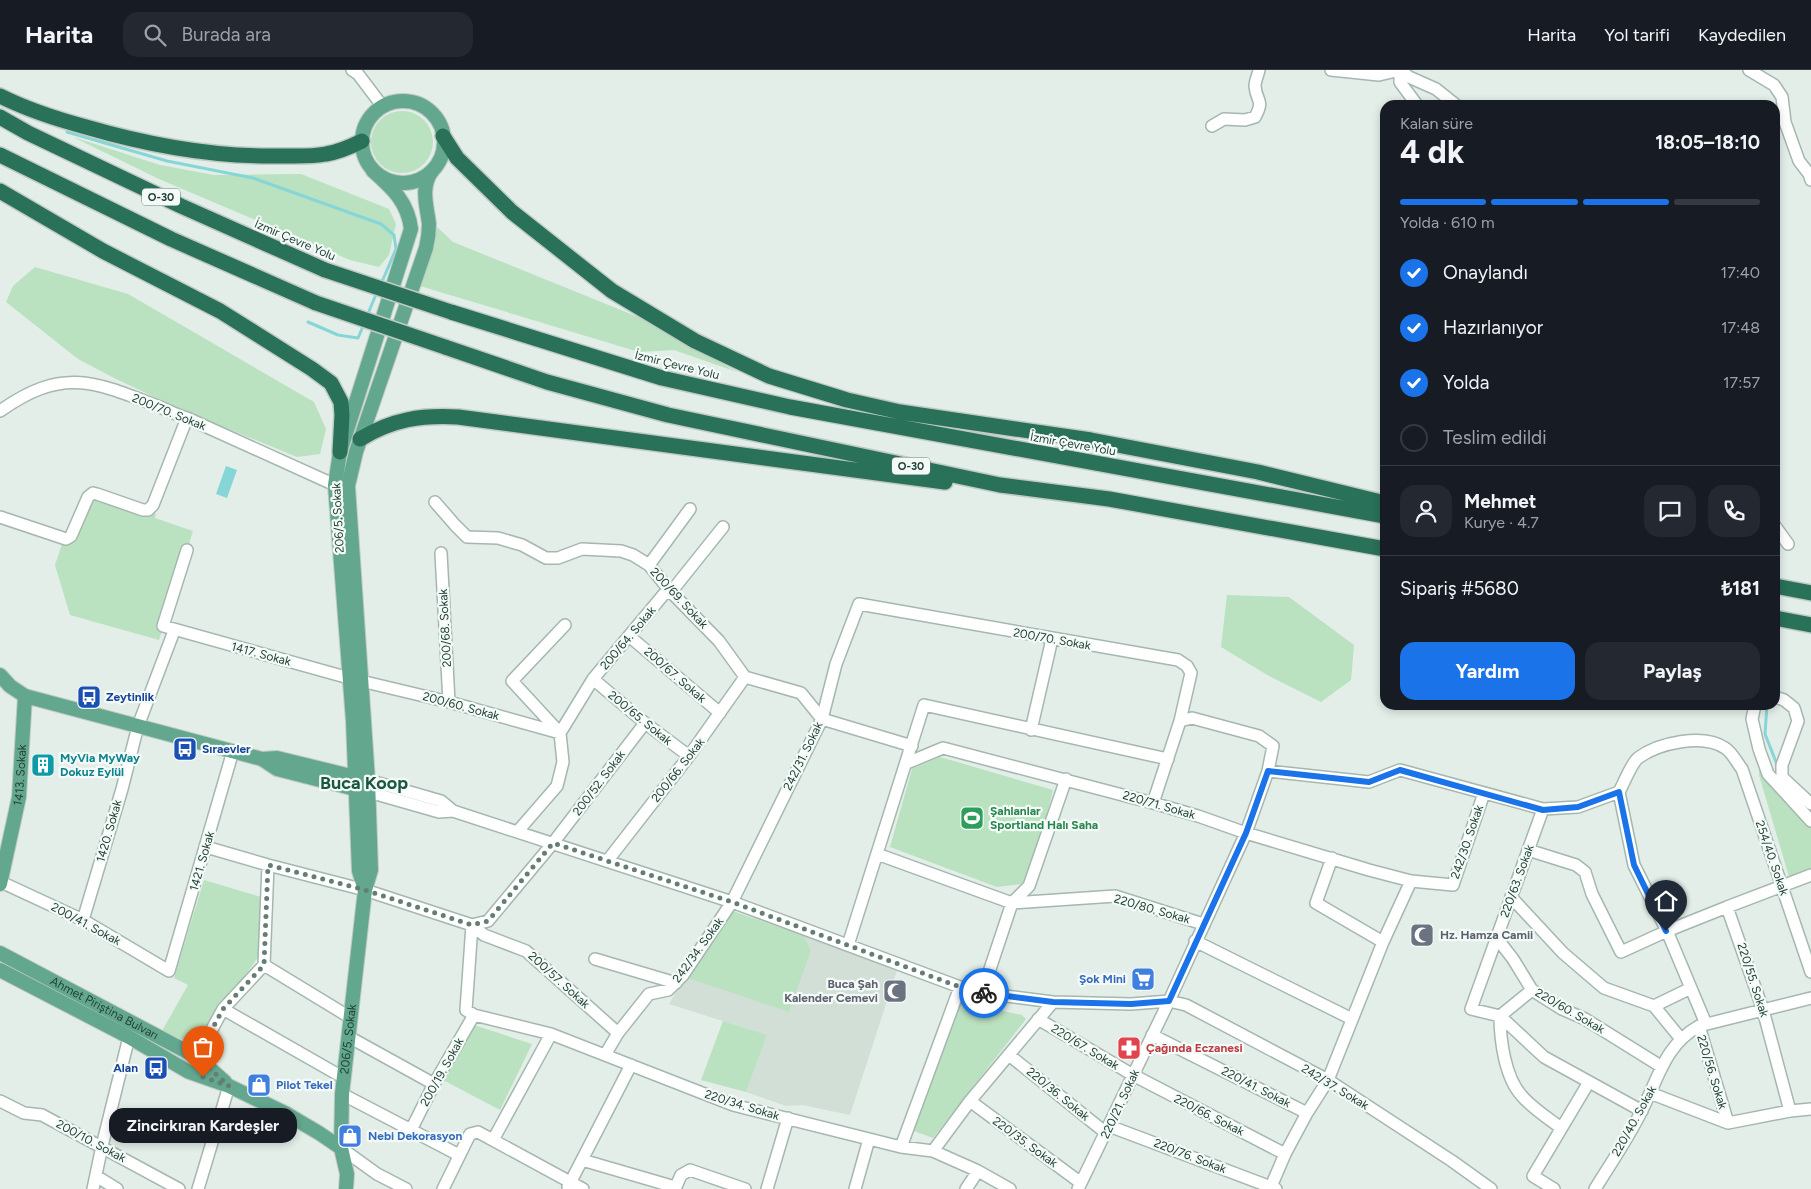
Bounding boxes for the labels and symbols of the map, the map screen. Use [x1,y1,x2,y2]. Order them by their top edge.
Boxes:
road number: O-30 [142,188,180,206]
street label: İzmir Çevre Yolu [252,217,338,263]
street label: İzmir Çevre Yolu [633,348,721,382]
street label: 200/70. Sokak [130,391,208,433]
street label: İzmir Çevre Yolu [1029,430,1117,458]
road number: O-30 [892,458,930,474]
street label: 206/5. Sokak [329,482,347,553]
street label: 200/69. Sokak [647,565,711,631]
street label: 200/68. Sokak [436,588,454,667]
street label: 200/64. Sokak [597,603,659,673]
street label: 200/70. Sokak [1012,625,1092,653]
street label: 1417. Sokak [230,639,293,669]
street label: 200/67. Sokak [641,644,709,706]
bus stop icon: Zeytinlik [76,684,102,710]
street label: 200/65. Sokak [605,688,675,748]
street label: 200/60. Sokak [421,689,501,723]
place label: Zeytinlik [106,690,155,704]
street label: 242/31. Sokak [780,719,826,793]
street label: 200/66. Sokak [649,735,708,805]
bus stop icon: Sıraevler [172,736,198,762]
place label: Sıraevler [202,742,251,756]
street label: 1413. Sokak [10,744,29,807]
street label: 200/52. Sokak [570,748,628,818]
place label: MyVia MyWay Dokuz Eylül [60,751,140,779]
building icon: MyVia MyWay Dokuz Eylül [30,752,56,778]
district label: Buca Koop [320,772,408,794]
street label: 220/71. Sokak [1121,788,1197,822]
street label: 1420. Sokak [93,798,125,864]
street label: 242/30. Sokak [1448,803,1486,881]
place label: Şahlanlar Sportland Halı Saha [990,804,1098,832]
sports icon: Şahlanlar Sportland Halı Saha [959,805,985,831]
street label: 254/40. Sokak [1753,819,1791,897]
street label: 1421. Sokak [187,829,217,892]
street label: 220/63. Sokak [1497,842,1537,919]
pin [1645,880,1687,931]
street label: 220/80. Sokak [1112,891,1192,927]
street label: 200/41. Sokak [49,900,123,948]
street label: 242/34. Sokak [670,915,726,985]
mosque icon: Hz. Hamza Camii [1409,922,1435,948]
place label: Hz. Hamza Camii [1440,928,1533,942]
street label: 220/55. Sokak [1734,941,1772,1019]
street label: 200/57. Sokak [526,949,593,1011]
supermarket icon: Şok Mini [1130,966,1156,992]
courier [959,968,1009,1018]
place label: Şok Mini [1079,972,1126,986]
street label: Ahmet Piriştina Bulvarı [48,974,161,1042]
place label: Buca Şah Kalender Cemevi [784,977,878,1005]
mosque icon: Buca Şah Kalender Cemevi [882,978,908,1004]
street label: 220/60. Sokak [1533,986,1607,1037]
street label: 206/5. Sokak [337,1003,359,1075]
street label: 220/67. Sokak [1049,1021,1122,1073]
pin [182,1026,224,1077]
street label: 220/56. Sokak [1694,1033,1730,1111]
street label: 200/19. Sokak [417,1035,467,1109]
pharmacy icon: Çağında Eczanesi [1116,1035,1142,1061]
place label: Çağında Eczanesi [1146,1041,1243,1055]
bus stop icon: Alan [143,1055,169,1081]
place label: Alan [113,1061,138,1075]
street label: 242/37. Sokak [1299,1061,1371,1113]
street label: 220/36. Sokak [1024,1064,1092,1124]
street label: 220/41. Sokak [1219,1064,1293,1110]
street label: 220/21. Sokak [1098,1067,1142,1141]
shop icon: Pilot Tekel [246,1072,272,1098]
place label: Pilot Tekel [276,1078,333,1092]
street label: 220/40. Sokak [1609,1083,1659,1159]
street label: 220/34. Sokak [703,1087,781,1123]
street label: 220/66. Sokak [1172,1091,1247,1139]
callout: Zincirkıran Kardeşler [109,1107,297,1142]
street label: 220/35. Sokak [990,1114,1060,1170]
street label: 200/10. Sokak [54,1117,128,1165]
shop icon: Nebi Dekorasyon [337,1123,363,1149]
place label: Nebi Dekorasyon [368,1129,462,1143]
street label: 220/76. Sokak [1152,1136,1228,1176]

